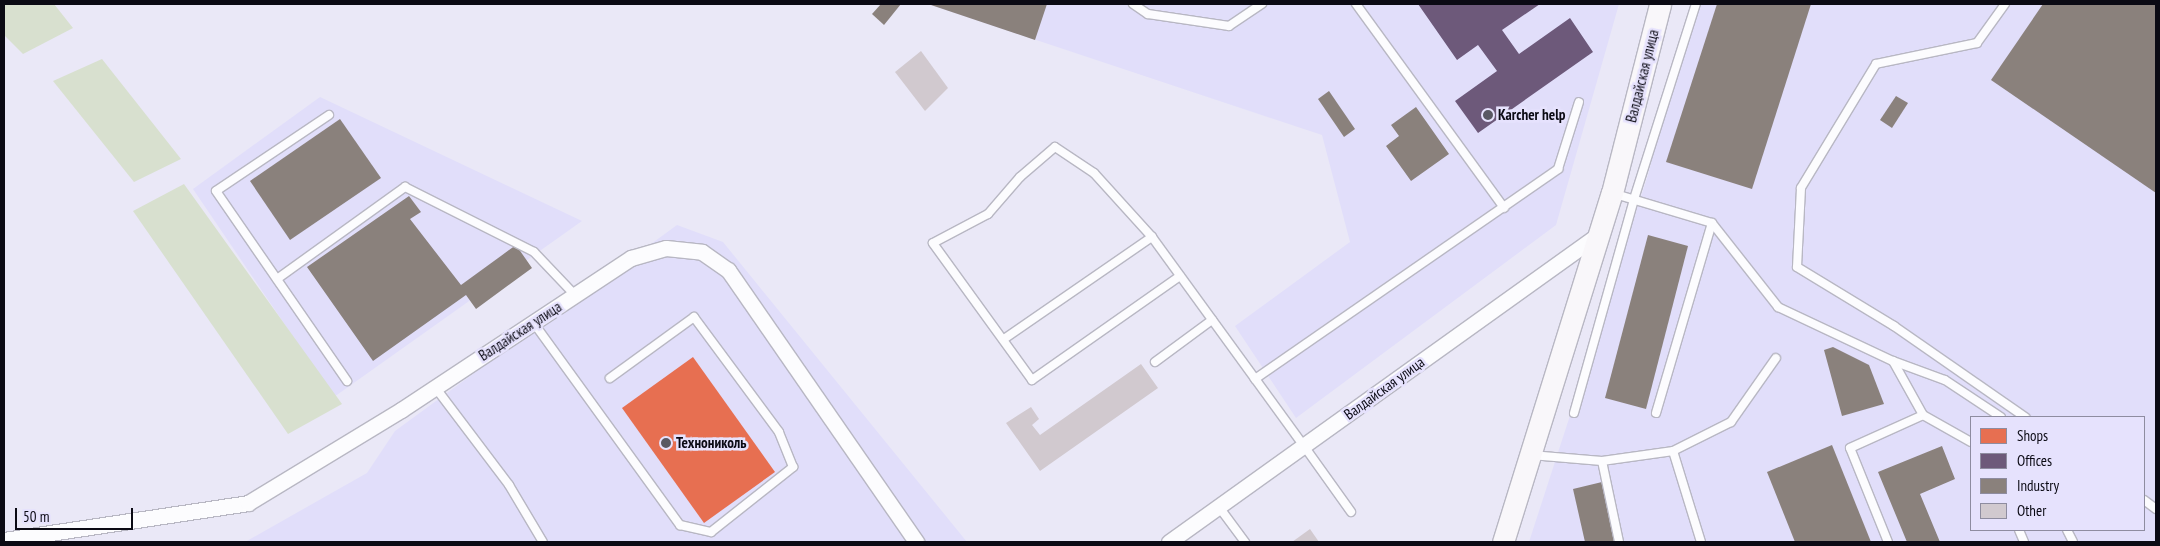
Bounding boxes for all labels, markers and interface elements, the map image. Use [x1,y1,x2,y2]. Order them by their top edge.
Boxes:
street label: Валдайская улица [1622,28,1662,124]
place label: Karcher help [1498,106,1566,124]
marker: Karcher help [1482,109,1494,121]
street label: Валдайская улица [475,298,565,364]
street label: Валдайская улица [1340,353,1428,423]
legend [1970,416,2145,531]
text: Shops [2017,426,2048,445]
place label: Технониколь [676,434,746,452]
marker: Технониколь [660,437,672,449]
text: Offices [2017,451,2052,470]
text: Industry [2017,476,2059,495]
scale bar [18,498,135,530]
text: Other [2017,501,2046,520]
text: 50 m [23,507,49,526]

